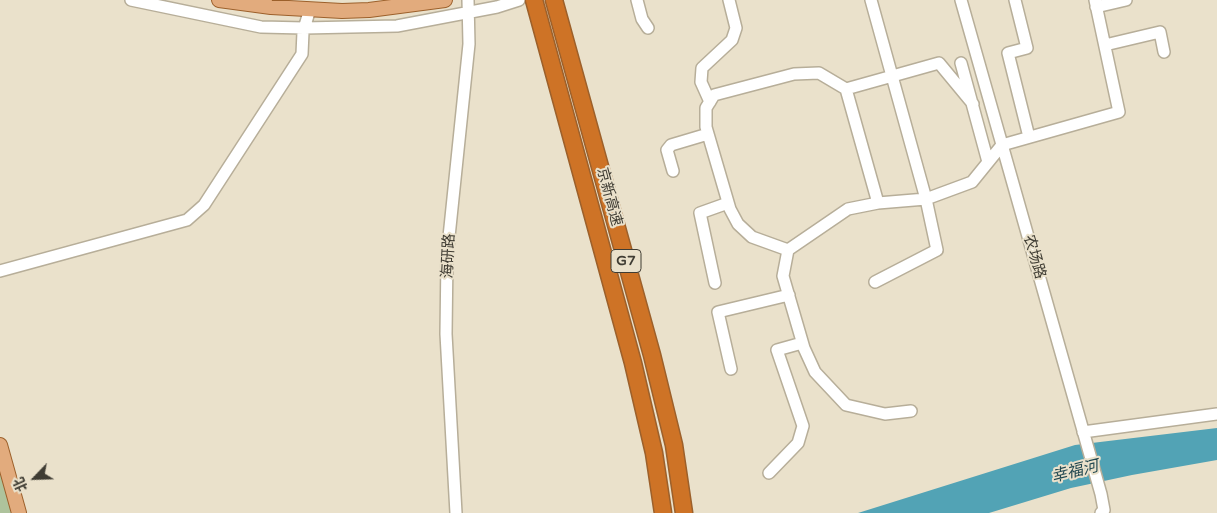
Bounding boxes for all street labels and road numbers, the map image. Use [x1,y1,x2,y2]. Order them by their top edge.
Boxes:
street label: 京新高速 [593,166,625,228]
street label: 海研路 [439,233,459,279]
street label: 农场路 [1019,233,1049,281]
road number: G7 [611,250,641,272]

